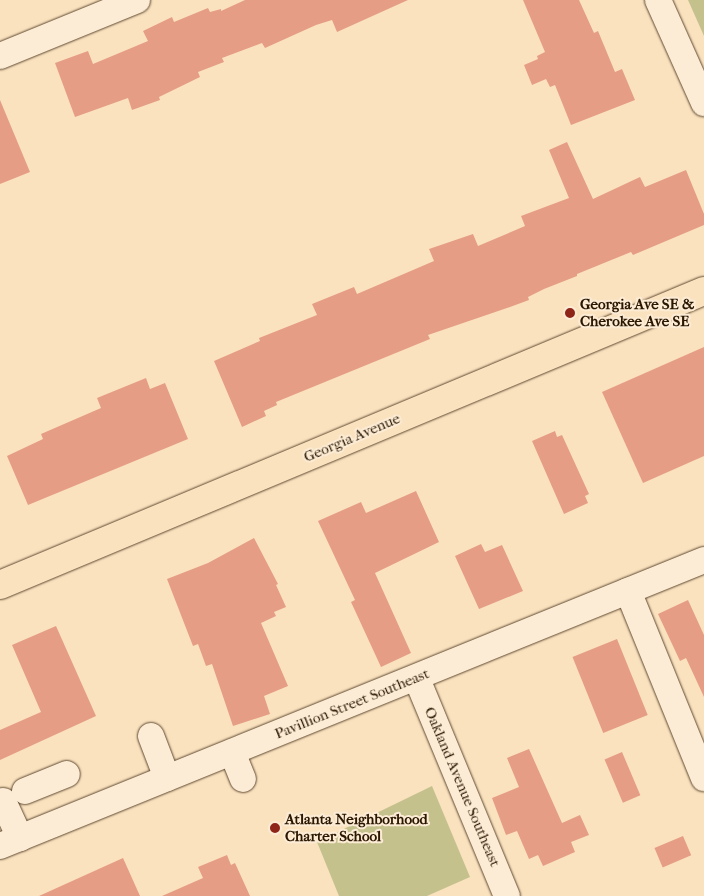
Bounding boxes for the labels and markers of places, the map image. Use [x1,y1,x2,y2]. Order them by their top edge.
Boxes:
place label: Georgia Ave SE & Cherokee Ave SE [580,295,694,330]
marker: Georgia Ave SE & Cherokee Ave SE [564,307,576,319]
place label: Atlanta Neighborhood Charter School [285,810,428,845]
marker: Atlanta Neighborhood Charter School [269,822,281,834]

